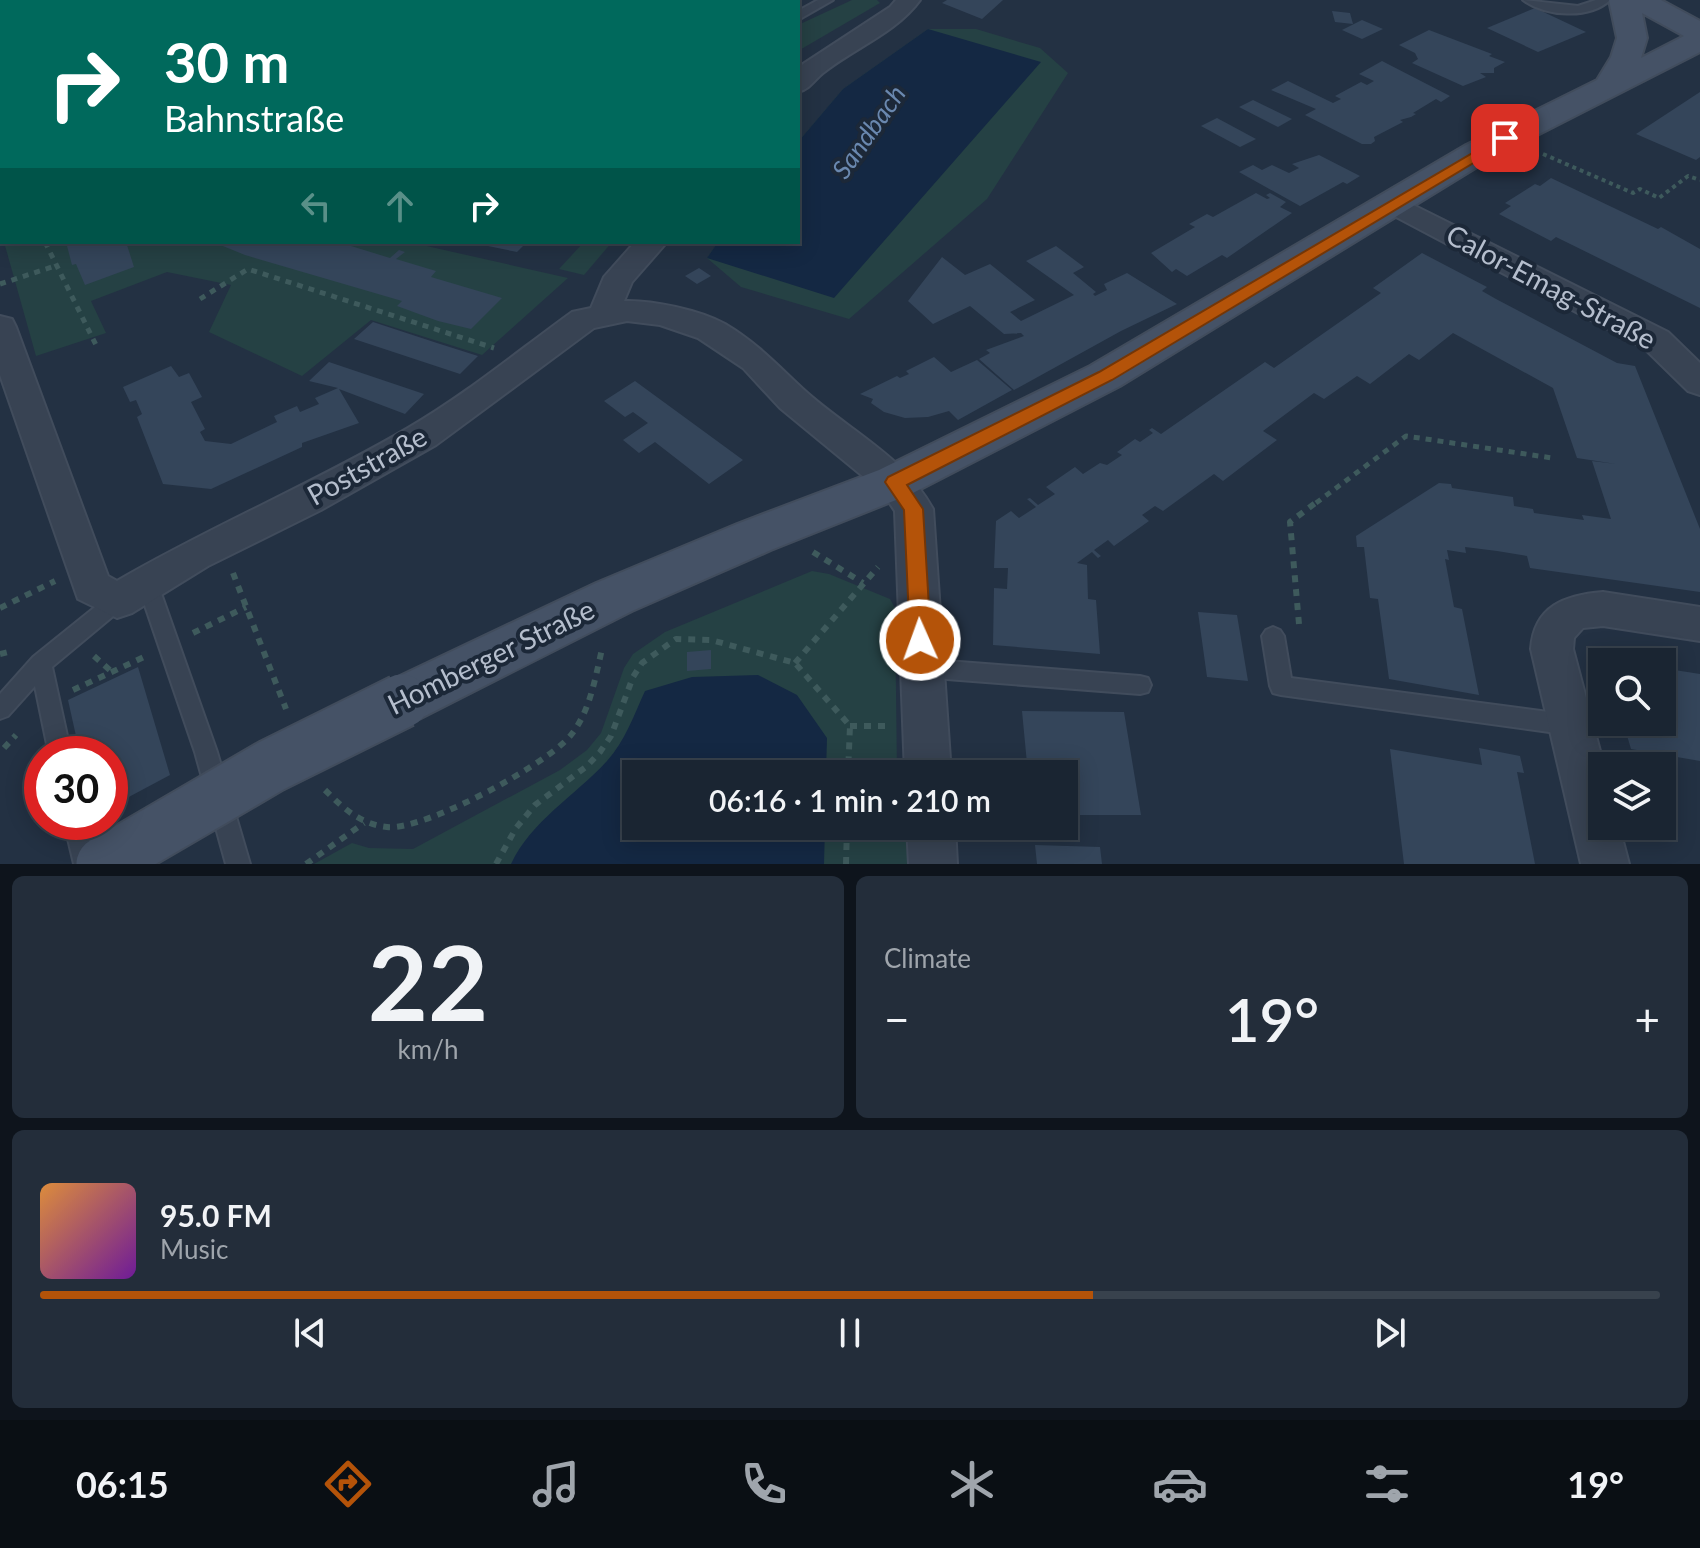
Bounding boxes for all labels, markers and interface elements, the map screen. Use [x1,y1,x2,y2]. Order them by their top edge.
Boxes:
text: 30 m [164,28,289,95]
icon: right [32,32,136,136]
water label: Sandbach [825,79,912,184]
text: Bahnstraße [164,96,344,140]
pin [1471,104,1539,172]
icon: arrive [1483,116,1527,160]
icon: left [294,184,338,228]
icon: ahead [378,184,422,228]
icon: right [462,184,506,228]
street label: Calor-Emag-Straße [1441,217,1662,356]
street label: Poststraße [301,418,432,512]
street label: Homberger Straße [382,591,599,721]
position arrow [878,598,962,682]
map controls [1588,648,1676,840]
button: search [1588,648,1676,736]
speed limit sign: 30 [24,736,128,840]
button: layers [1588,752,1676,840]
text: 06:16 · 1 min · 210 m [709,782,991,818]
text: 22 [368,918,488,1043]
text: Climate [884,942,971,974]
text: 19° [1225,983,1319,1055]
text: − [884,993,910,1045]
text: + [1634,993,1660,1045]
text: km/h [398,1033,458,1065]
text: 95.0 FM [160,1197,272,1233]
text: Music [160,1233,228,1265]
icon: previous [288,1311,332,1355]
icon: pause [828,1311,872,1355]
icon: next [1368,1311,1412,1355]
icon: directions [320,1456,376,1512]
icon: music [528,1456,584,1512]
icon: phone [736,1456,792,1512]
icon: climate [944,1456,1000,1512]
icon: car [1152,1456,1208,1512]
icon: filters [1359,1456,1415,1512]
text: 06:15 [76,1462,169,1506]
text: 19° [1567,1462,1624,1506]

